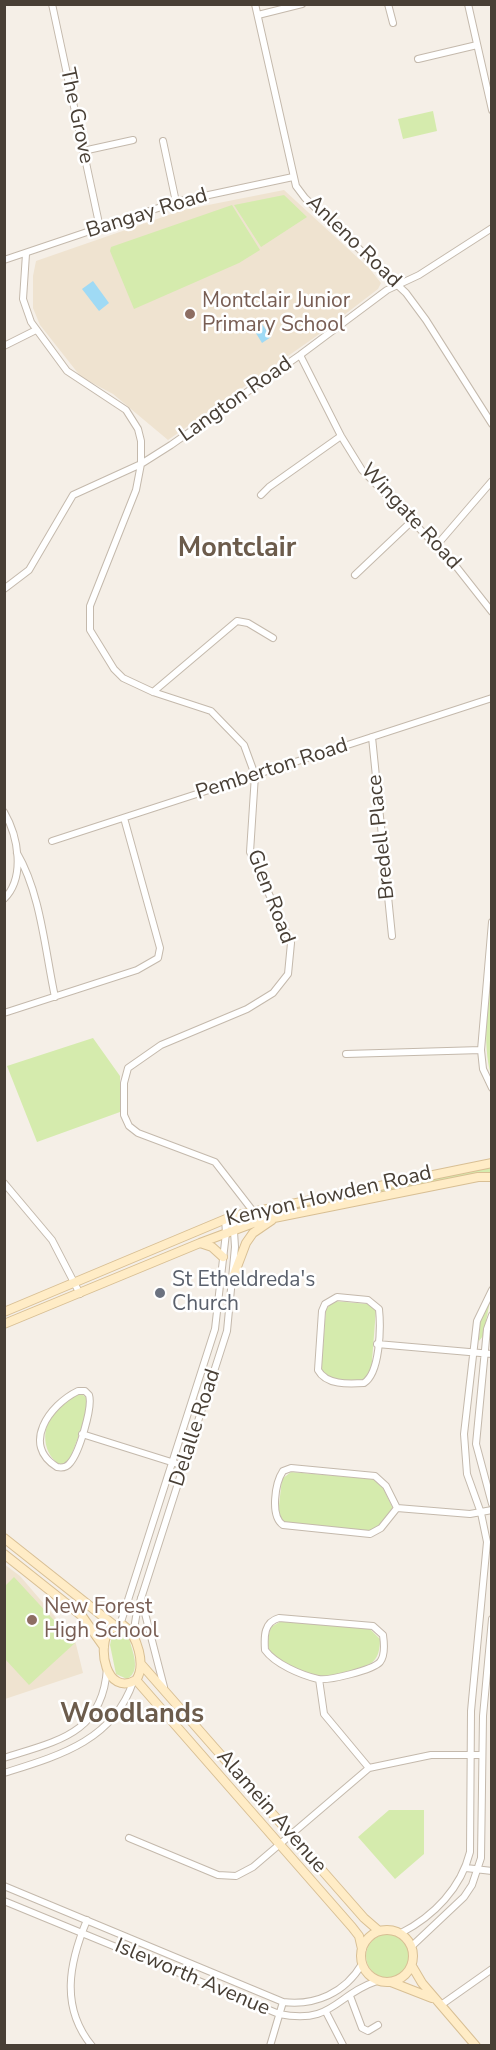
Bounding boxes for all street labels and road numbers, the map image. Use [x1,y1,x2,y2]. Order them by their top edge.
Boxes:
street label: The Grove [54,66,98,166]
street label: Bangay Road [83,184,211,244]
street label: Anleno Road [300,190,406,294]
street label: Langton Road [175,352,297,448]
street label: Wingate Road [354,459,466,575]
street label: Pemberton Road [193,734,351,806]
street label: Bredell Place [363,773,401,901]
street label: Glen Road [241,846,299,948]
street label: Kenyon Howden Road [224,1161,434,1233]
street label: Delalle Road [165,1366,227,1490]
street label: Alamein Avenue [210,1745,332,1879]
street label: Isleworth Avenue [111,1934,273,2022]

